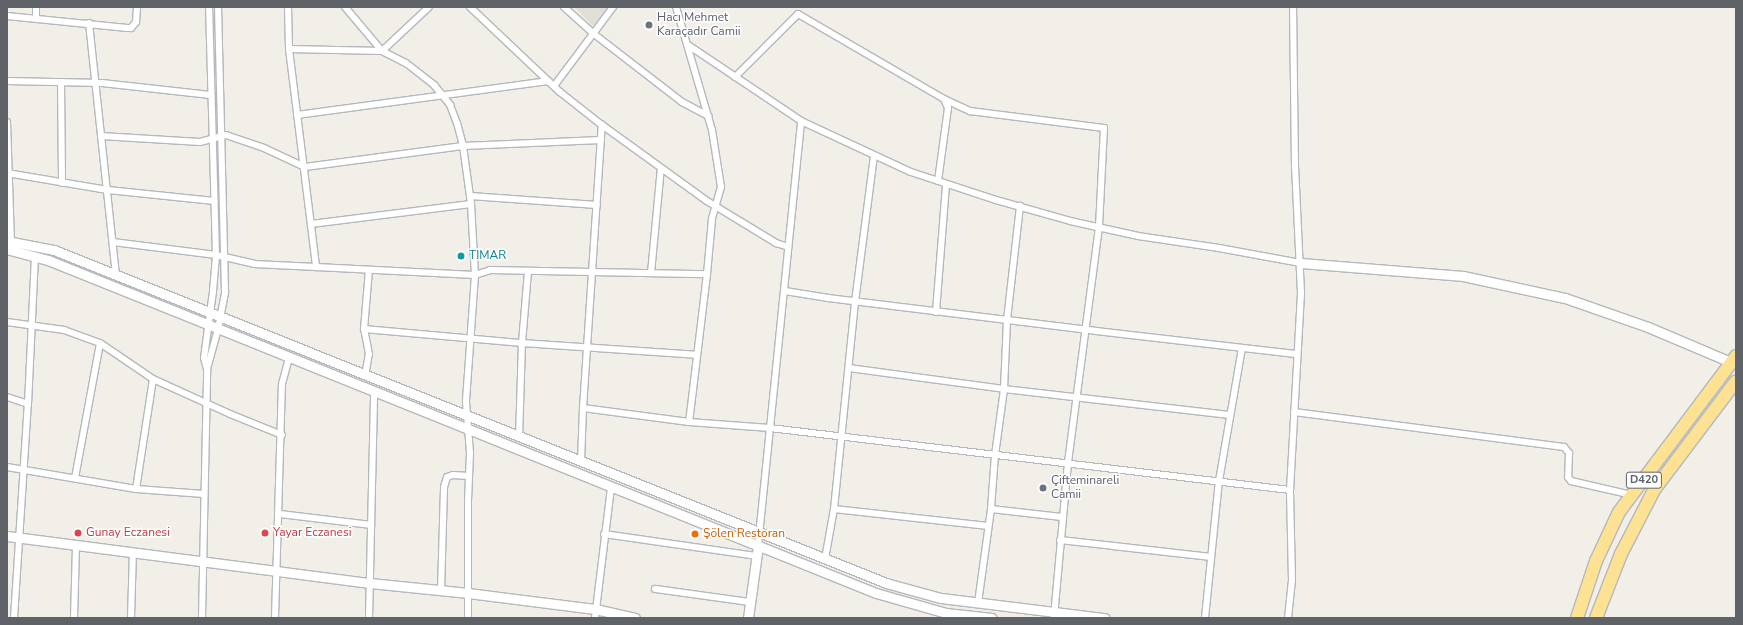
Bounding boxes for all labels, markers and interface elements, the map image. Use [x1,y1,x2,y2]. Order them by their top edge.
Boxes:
place label: Hacı Mehmet Karaçadır Camii [657,11,741,39]
marker: Hacı Mehmet Karaçadır Camii [644,20,654,30]
place label: TIMAR [469,249,506,263]
marker: TIMAR [456,251,466,261]
road number: D420 [1625,471,1663,489]
place label: Çifteminareli Camii [1051,474,1119,502]
marker: Çifteminareli Camii [1038,483,1048,493]
place label: Gunay Eczanesi [86,526,170,540]
place label: Yayar Eczanesi [273,526,351,540]
place label: Şölen Restoran [703,527,785,541]
marker: Gunay Eczanesi [73,528,83,538]
marker: Yayar Eczanesi [260,528,270,538]
marker: Şölen Restoran [690,529,700,539]

